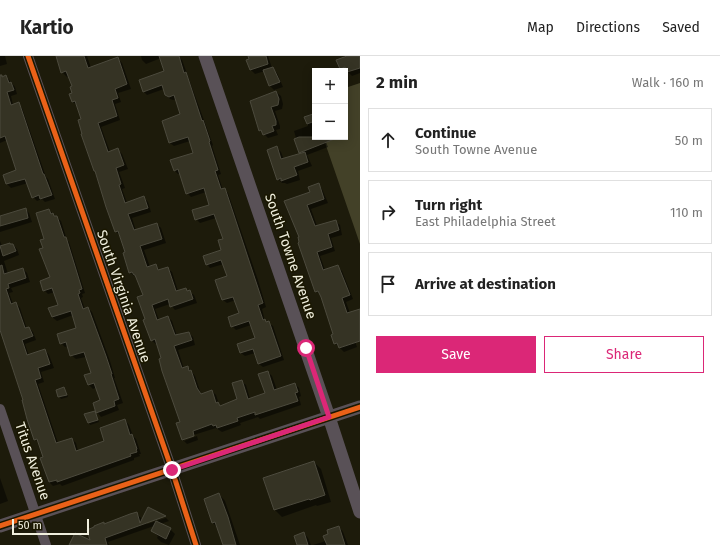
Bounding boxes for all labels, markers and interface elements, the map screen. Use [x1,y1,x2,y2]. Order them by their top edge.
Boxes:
text: Kartio [20,16,74,39]
text: Map [527,19,554,36]
text: Directions [576,19,640,36]
text: Saved [662,19,700,36]
map controls [312,68,348,140]
button: + [312,68,348,104]
text: 2 min [376,72,418,93]
text: Walk · 160 m [632,75,704,90]
button: − [312,104,348,140]
text: Continue [415,124,476,142]
icon: ahead [377,129,399,151]
text: 50 m [675,133,703,148]
text: South Towne Avenue [415,142,537,157]
street label: South Towne Avenue [261,191,320,321]
text: Turn right [415,196,482,214]
icon: right [377,201,399,223]
text: 110 m [670,205,703,220]
text: East Philadelphia Street [415,214,556,229]
street label: South Virginia Avenue [93,228,154,365]
icon: arrive [377,273,399,295]
text: Arrive at destination [415,275,556,293]
button: Save [376,336,536,373]
button: Share [544,336,704,373]
route start [297,339,315,357]
street label: Titus Avenue [11,420,54,502]
route end [163,461,181,479]
scale bar [12,517,89,536]
text: 50 m [18,519,42,532]

